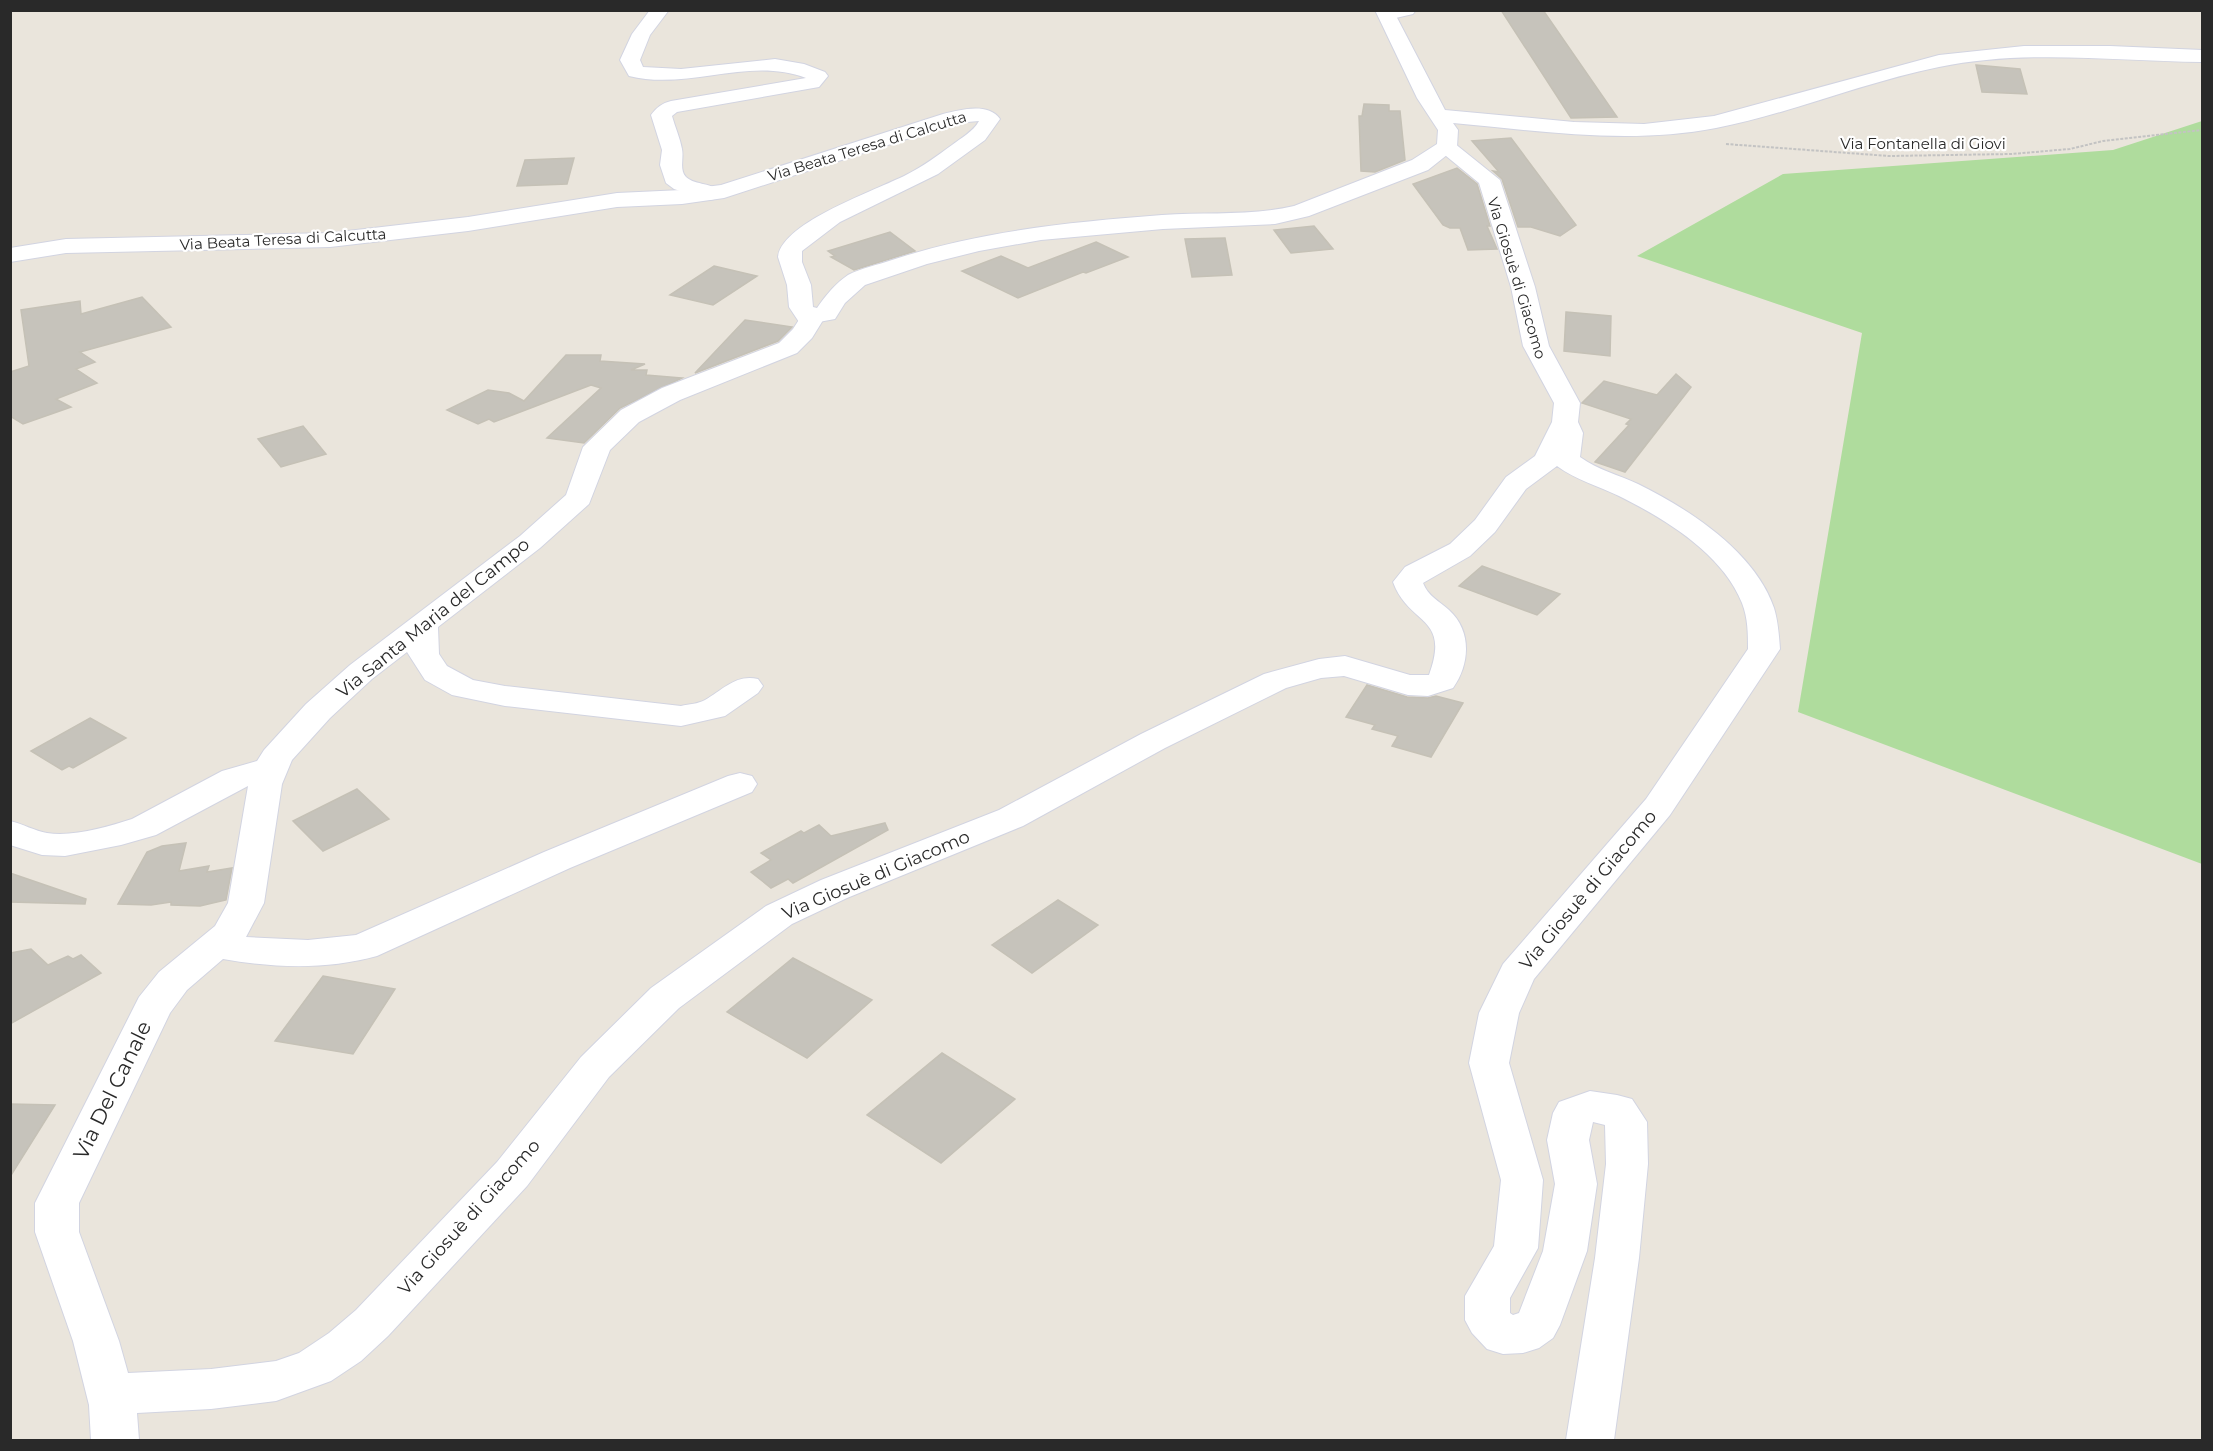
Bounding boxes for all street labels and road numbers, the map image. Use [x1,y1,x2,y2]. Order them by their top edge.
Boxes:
street label: Via Beata Teresa di Calcutta [765,107,969,185]
street label: Via Fontanella di Giovi [1840,134,2006,153]
street label: Via Giosuè di Giacomo [1483,195,1551,361]
street label: Via Beata Teresa di Calcutta [179,224,387,254]
street label: Via Santa Maria del Campo [332,533,534,703]
street label: Via Giosuè di Giacomo [1515,806,1661,974]
street label: Via Giosuè di Giacomo [779,825,973,925]
street label: Via Del Canale [68,1017,156,1163]
street label: Via Giosuè di Giacomo [393,1135,545,1299]

